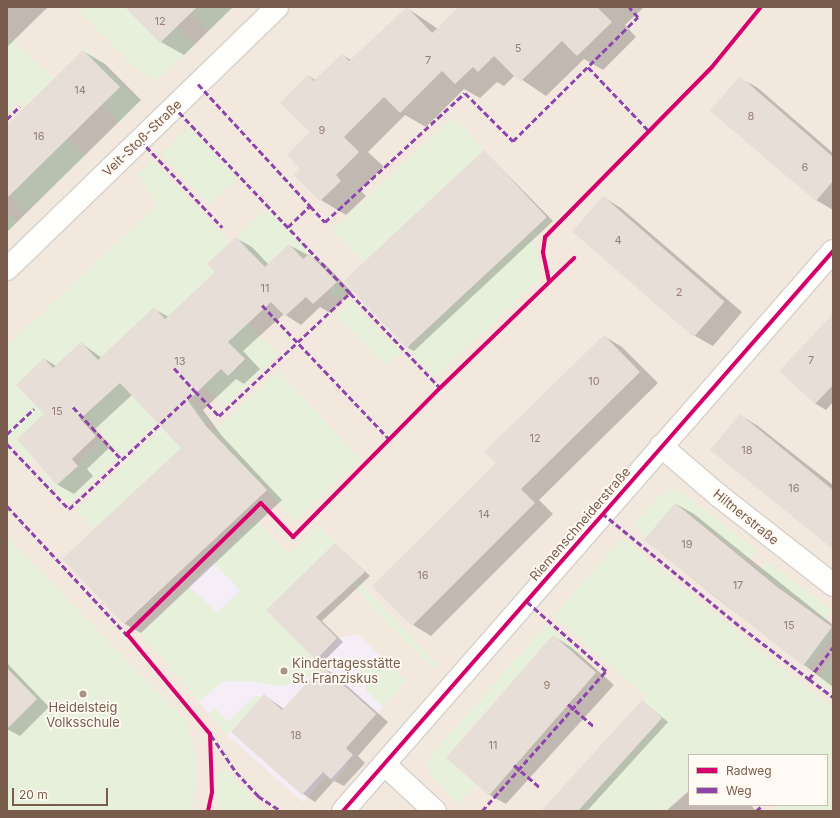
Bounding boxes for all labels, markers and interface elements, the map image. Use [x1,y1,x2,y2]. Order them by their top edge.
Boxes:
house number: 12 [154,14,166,28]
house number: 5 [515,41,521,55]
house number: 7 [425,53,431,67]
house number: 14 [74,83,86,97]
street label: Veit-Stoß-Straße [99,96,185,180]
house number: 8 [748,109,754,123]
house number: 9 [319,123,325,137]
house number: 16 [33,129,45,143]
house number: 6 [802,160,808,174]
house number: 4 [614,233,622,247]
house number: 11 [261,281,269,295]
house number: 2 [676,285,682,299]
house number: 7 [808,353,814,367]
house number: 13 [174,354,186,368]
house number: 10 [588,374,600,388]
house number: 15 [51,404,63,418]
house number: 12 [529,431,541,445]
house number: 18 [741,443,753,457]
street label: Riemenschneiderstraße [526,464,634,584]
house number: 16 [788,481,800,495]
street label: Hiltnerstraße [710,486,782,548]
house number: 14 [478,507,490,521]
house number: 19 [681,537,693,551]
house number: 16 [417,568,429,582]
house number: 17 [733,578,743,592]
house number: 15 [783,618,795,632]
place label: Kindertagesstätte St. Franziskus [292,656,401,687]
marker: Kindertagesstätte St. Franziskus [279,666,289,676]
house number: 9 [544,678,550,692]
marker: Heidelsteig Volksschule [78,689,88,699]
place label: Heidelsteig Volksschule [46,700,120,731]
house number: 18 [290,728,302,742]
house number: 11 [489,738,497,752]
legend [688,754,828,806]
text: Radweg [726,763,772,778]
scale bar [14,780,110,806]
text: Weg [726,783,752,798]
text: 20 m [19,787,48,802]

